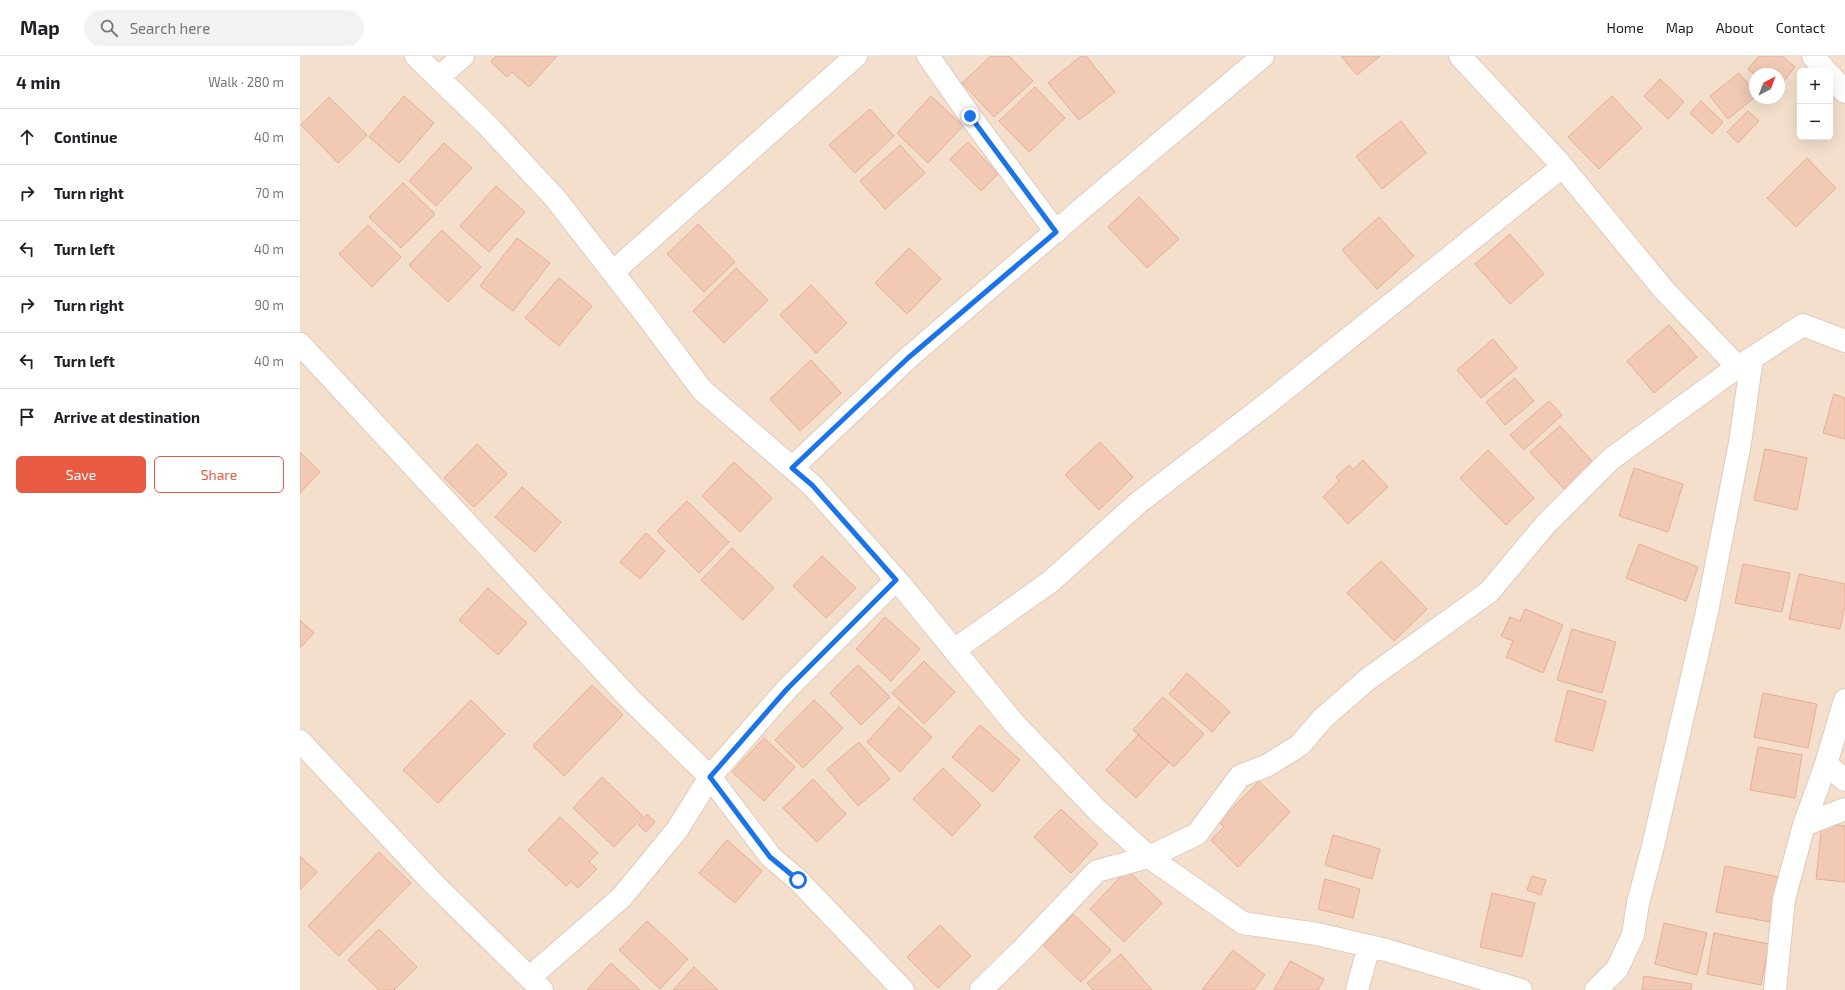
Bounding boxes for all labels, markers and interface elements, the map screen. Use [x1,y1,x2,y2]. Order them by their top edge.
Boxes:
search box [84,10,364,46]
text: Map [20,16,60,39]
icon: search [98,17,120,39]
text: Search here [130,19,210,37]
text: Home [1607,19,1644,36]
text: Map [1666,19,1694,36]
text: About [1716,19,1754,36]
text: Contact [1776,19,1825,36]
north arrow [1749,68,1785,104]
map controls [1797,68,1833,140]
button: + [1797,68,1833,104]
text: 4 min [16,72,60,92]
text: Walk · 280 m [208,74,284,90]
button: − [1797,104,1833,140]
route end [961,107,979,125]
icon: ahead [16,126,38,148]
text: Continue [54,128,117,146]
text: 40 m [254,129,284,145]
icon: right [16,182,38,204]
text: Turn right [54,184,124,202]
text: 70 m [255,185,284,201]
icon: left [16,238,38,260]
text: Turn left [54,240,115,258]
text: 40 m [254,241,284,257]
icon: right [16,294,38,316]
text: Turn right [54,296,124,314]
text: 90 m [254,297,284,313]
icon: left [16,350,38,372]
text: Turn left [54,352,115,370]
text: 40 m [254,353,284,369]
icon: arrive [16,406,38,428]
text: Arrive at destination [54,408,200,426]
button: Save [16,456,146,493]
button: Share [154,456,284,493]
route start [789,871,807,889]

